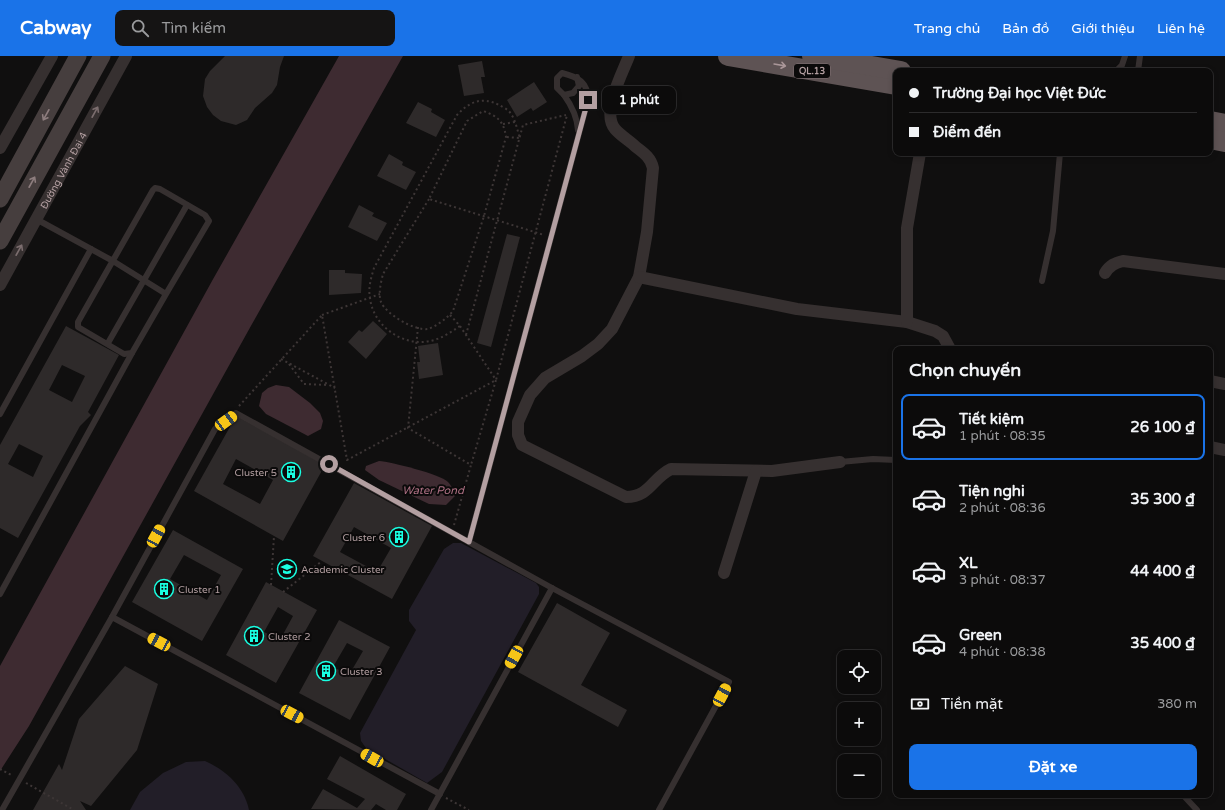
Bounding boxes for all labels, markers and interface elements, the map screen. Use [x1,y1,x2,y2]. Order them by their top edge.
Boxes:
search box [115,10,395,46]
text: Cabway [20,17,91,39]
icon: search [129,17,151,39]
text: Tìm kiếm [161,19,226,37]
text: Trang chủ [914,20,980,37]
text: Bản đồ [1002,20,1049,37]
text: Giới thiệu [1071,20,1135,37]
text: Liên hệ [1157,20,1205,37]
one-way arrow [773,61,786,69]
road number: QL.13 [794,64,830,78]
text: Trường Đại học Việt Đức [933,84,1106,102]
callout: 1 phút [602,86,676,114]
route end [579,91,597,109]
text: 1 phút [619,92,659,108]
one-way arrow [92,106,100,118]
one-way arrow [42,109,49,121]
text: Điểm đến [933,123,1001,141]
street label: Đường Vành Đai 4 [38,130,90,211]
one-way arrow [29,177,37,189]
one-way arrow [15,245,23,257]
text: Chọn chuyến [909,359,1021,381]
car [213,409,239,433]
icon: car [911,409,947,445]
text: Tiết kiệm [959,410,1024,428]
text: 26 100 ₫ [1130,418,1195,436]
text: 1 phút · 08:35 [959,428,1046,444]
route start [320,455,338,473]
building icon: Cluster 5 [280,461,302,483]
place label: Cluster 5 [235,467,277,479]
icon: car [911,481,947,517]
text: Tiện nghi [959,482,1025,500]
water label: Water Pond [402,484,466,497]
text: 35 300 ₫ [1130,490,1195,508]
text: 2 phút · 08:36 [959,500,1046,516]
car [145,523,167,549]
building icon: Cluster 6 [388,526,410,548]
place label: Cluster 6 [343,532,385,544]
icon: car [911,553,947,589]
text: XL [959,554,978,572]
school or university icon: Academic Cluster [276,558,298,580]
text: 44 400 ₫ [1130,562,1195,580]
place label: Academic Cluster [301,564,385,576]
text: 3 phút · 08:37 [959,572,1046,588]
building icon: Cluster 1 [153,578,175,600]
place label: Cluster 1 [178,584,220,596]
building icon: Cluster 2 [243,625,265,647]
icon: car [911,625,947,661]
text: Green [959,626,1002,644]
car [146,631,172,653]
place label: Cluster 2 [268,631,310,643]
text: 35 400 ₫ [1130,634,1195,652]
car [503,644,525,670]
text: 4 phút · 08:38 [959,644,1046,660]
map controls [837,650,881,798]
button: locate [837,650,881,694]
building icon: Cluster 3 [315,660,337,682]
place label: Cluster 3 [340,666,382,678]
car [711,682,733,708]
icon: cash [909,693,931,715]
text: Tiền mặt [941,695,1003,713]
text: 380 m [1157,696,1197,712]
button: + [837,702,881,746]
car [279,703,305,725]
button: Đặt xe [909,744,1197,790]
car [359,747,385,769]
button: − [837,754,881,798]

